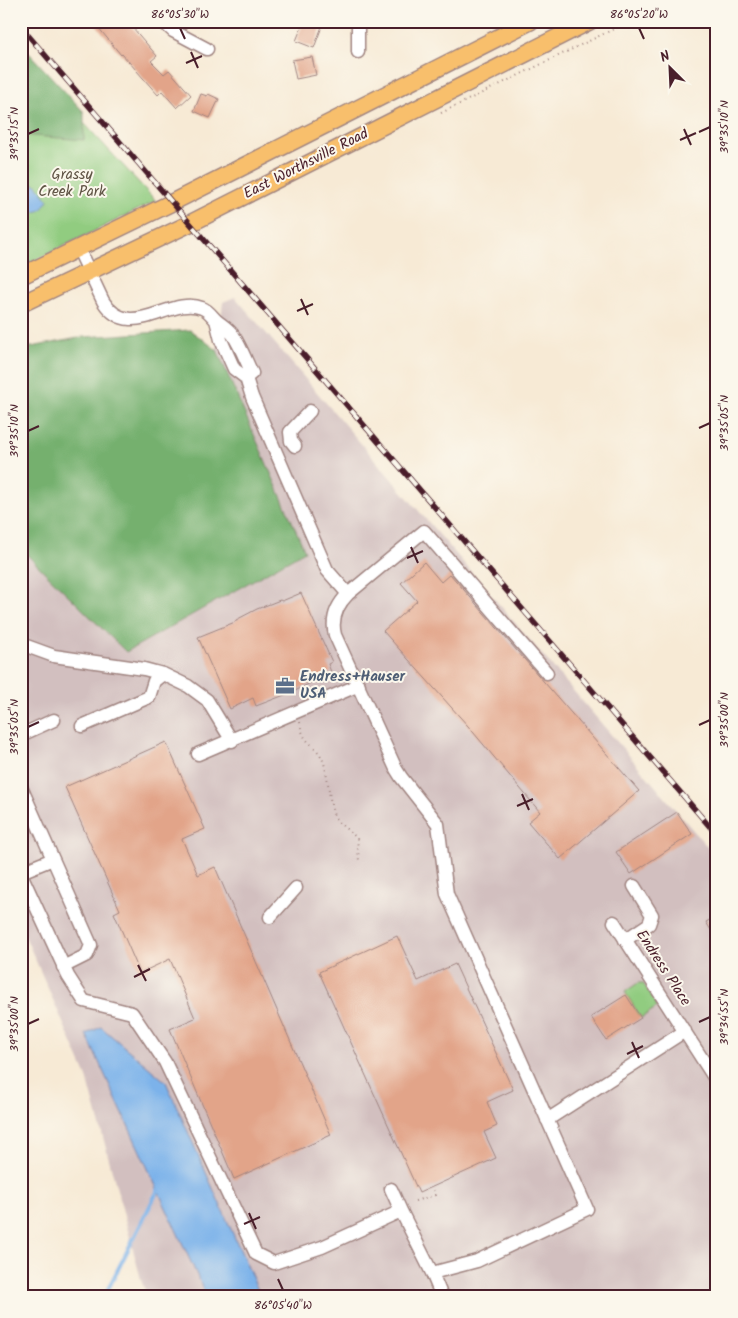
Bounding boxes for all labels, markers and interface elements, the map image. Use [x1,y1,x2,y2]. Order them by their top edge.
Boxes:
text: 86°05'30"W [151,5,209,24]
text: 86°05'20"W [610,5,668,24]
north arrow [646,42,696,92]
text: N [657,45,674,69]
text: 39°35'10"N [715,100,734,154]
text: 39°35'15"N [5,107,24,161]
street label: East Worthsville Road [239,122,373,206]
park label: Grassy Creek Park [38,163,107,204]
text: 39°35'05"N [715,395,734,451]
text: 39°35'10"N [5,404,24,458]
place label: Endress+Hauser USA [300,665,405,706]
office icon: Endress+Hauser USA [274,675,296,697]
text: 39°35'00"N [715,692,734,748]
text: 39°35'05"N [5,699,24,755]
street label: Endress Place [629,925,697,1011]
text: 39°34'55"N [715,989,734,1045]
text: 39°35'00"N [5,996,24,1052]
text: 86°05'40"W [254,1296,312,1315]

